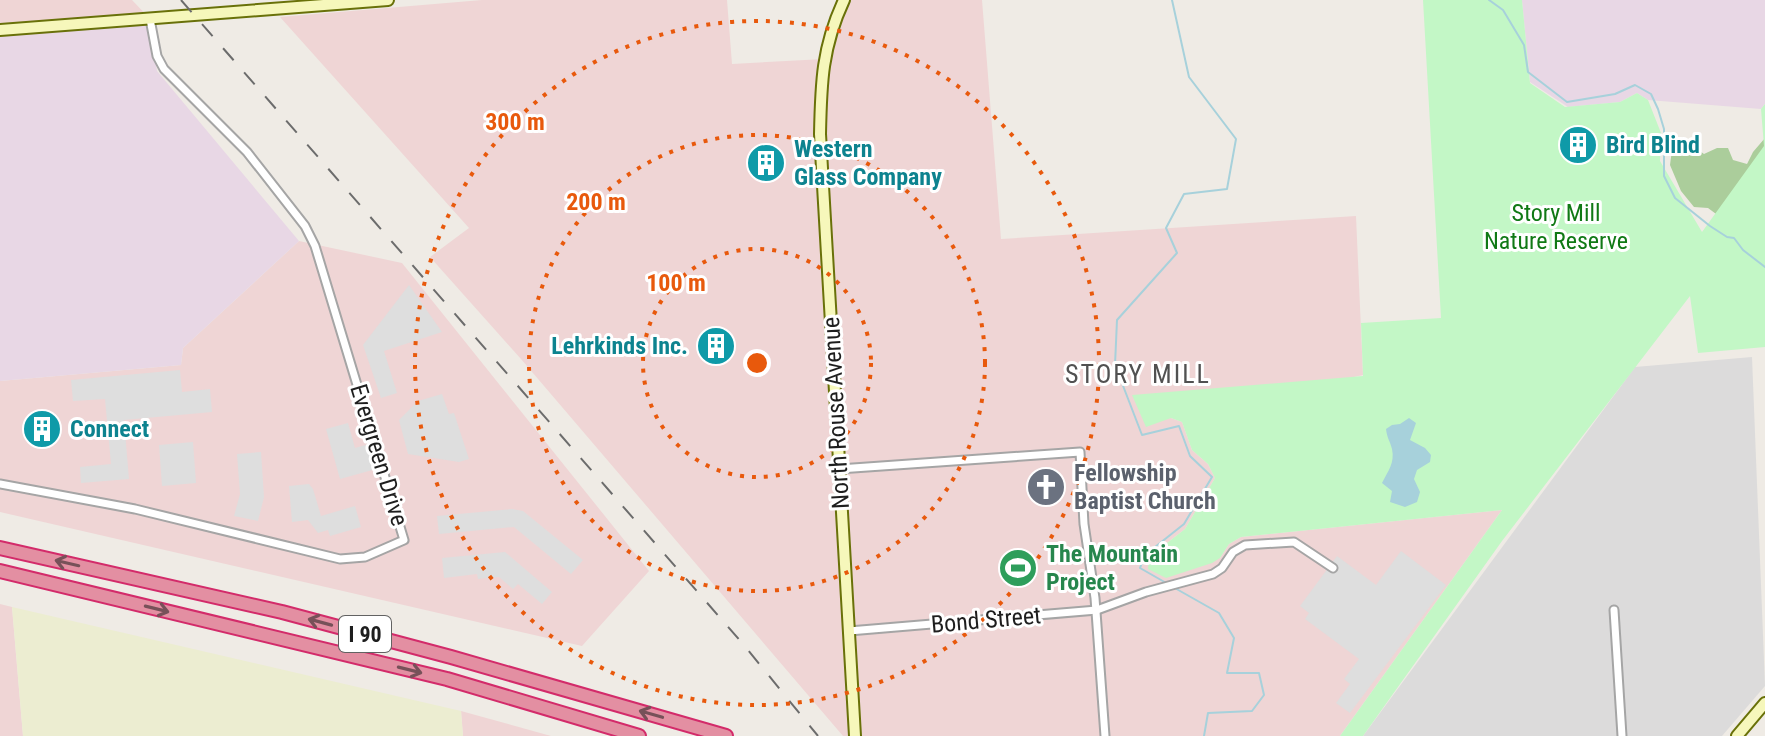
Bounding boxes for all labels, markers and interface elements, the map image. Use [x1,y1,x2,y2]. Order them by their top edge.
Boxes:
text: 300 m [485,108,545,136]
building icon: Bird Blind [1557,124,1599,166]
place label: Bird Blind [1606,131,1700,159]
place label: Western Glass Company [794,135,942,191]
building icon: Western Glass Company [745,142,787,184]
text: 200 m [566,188,626,216]
park label: Story Mill Nature Reserve [1484,199,1628,255]
text: 100 m [646,269,706,297]
street label: North Rouse Avenue [817,316,855,510]
building icon: Lehrkinds Inc. [695,325,737,367]
place label: Lehrkinds Inc. [551,332,688,360]
centre of rings [743,349,771,377]
district label: STORY MILL [1065,359,1211,389]
street label: Evergreen Drive [344,381,414,529]
building icon: Connect [21,408,63,450]
place label: Connect [70,415,149,443]
place label: Fellowship Baptist Church [1074,459,1216,515]
church icon: Fellowship Baptist Church [1025,466,1067,508]
place label: The Mountain Project [1046,540,1178,596]
sports icon: The Mountain Project [997,547,1039,589]
one-way arrow [55,555,80,570]
street label: Bond Street [930,601,1042,639]
one-way arrow [144,603,170,618]
one-way arrow [308,614,334,629]
road number: I 90 [339,616,391,652]
one-way arrow [397,664,423,679]
one-way arrow [639,706,665,721]

